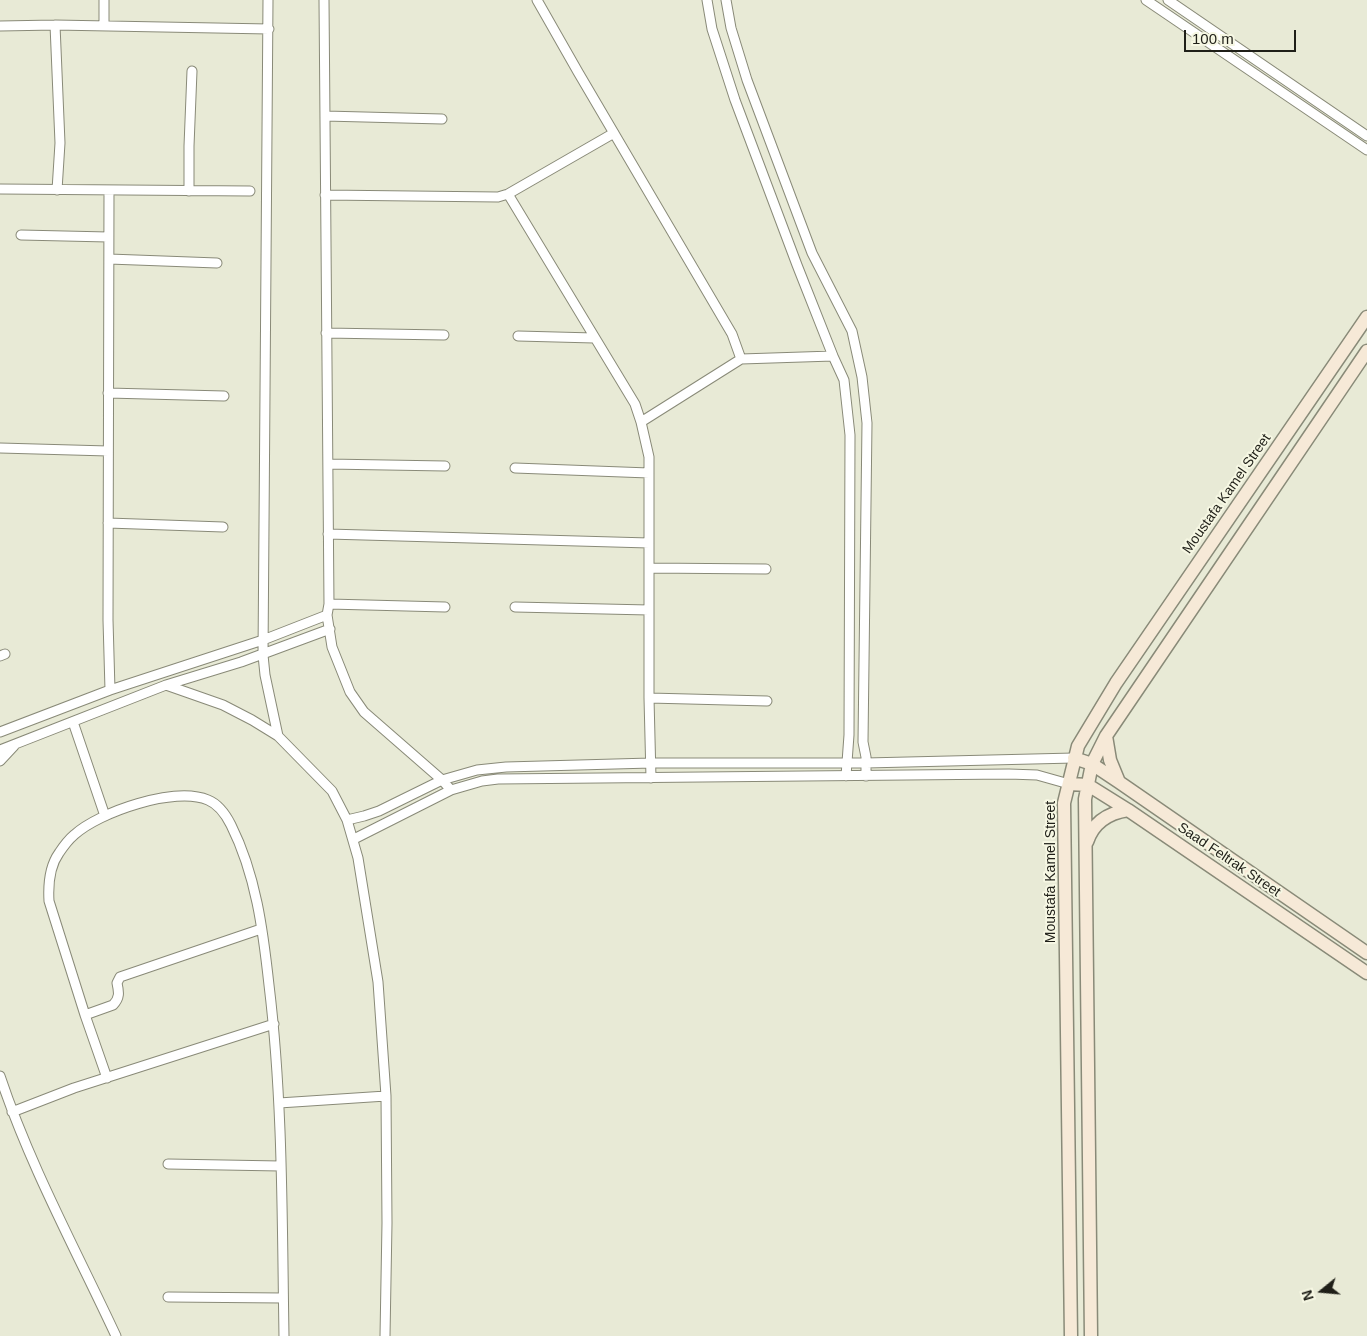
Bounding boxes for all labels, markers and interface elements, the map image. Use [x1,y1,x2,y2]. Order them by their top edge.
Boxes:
scale bar [1187,20,1300,52]
text: 100 m [1192,30,1234,47]
street label: Moustafa Kamel Street [1179,431,1275,557]
street label: Moustafa Kamel Street [1043,801,1059,943]
street label: Saad Feltrak Street [1174,819,1284,901]
north arrow [1297,1266,1347,1316]
text: N [1299,1288,1317,1303]

